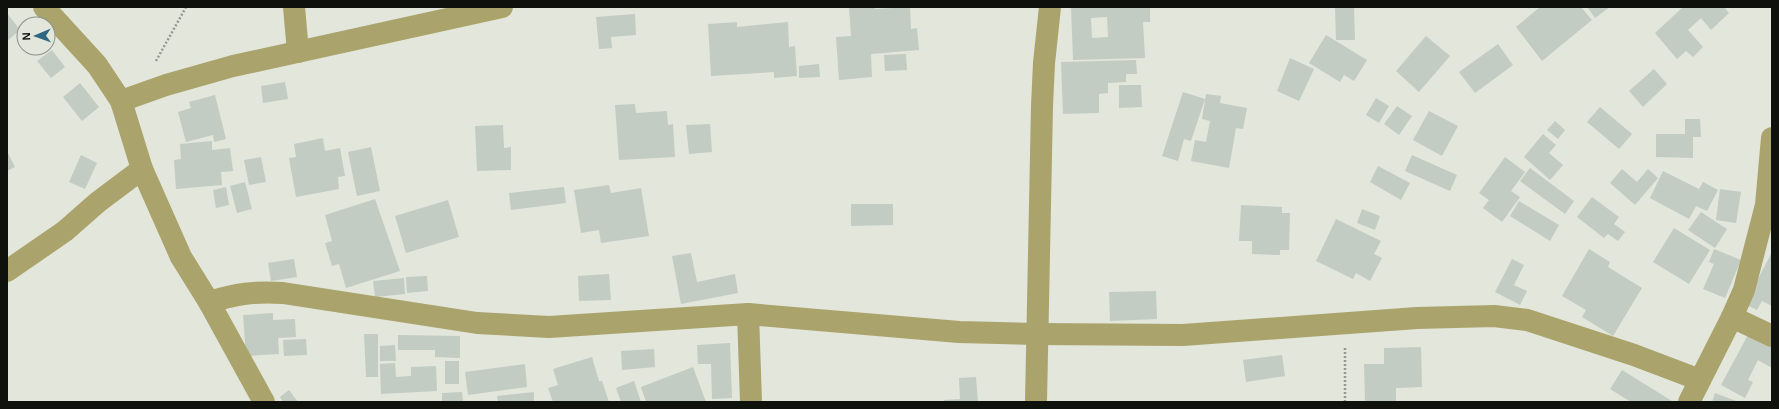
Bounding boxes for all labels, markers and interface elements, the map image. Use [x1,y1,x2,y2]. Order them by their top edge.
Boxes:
north arrow [16,16,56,56]
text: N [20,32,32,41]

